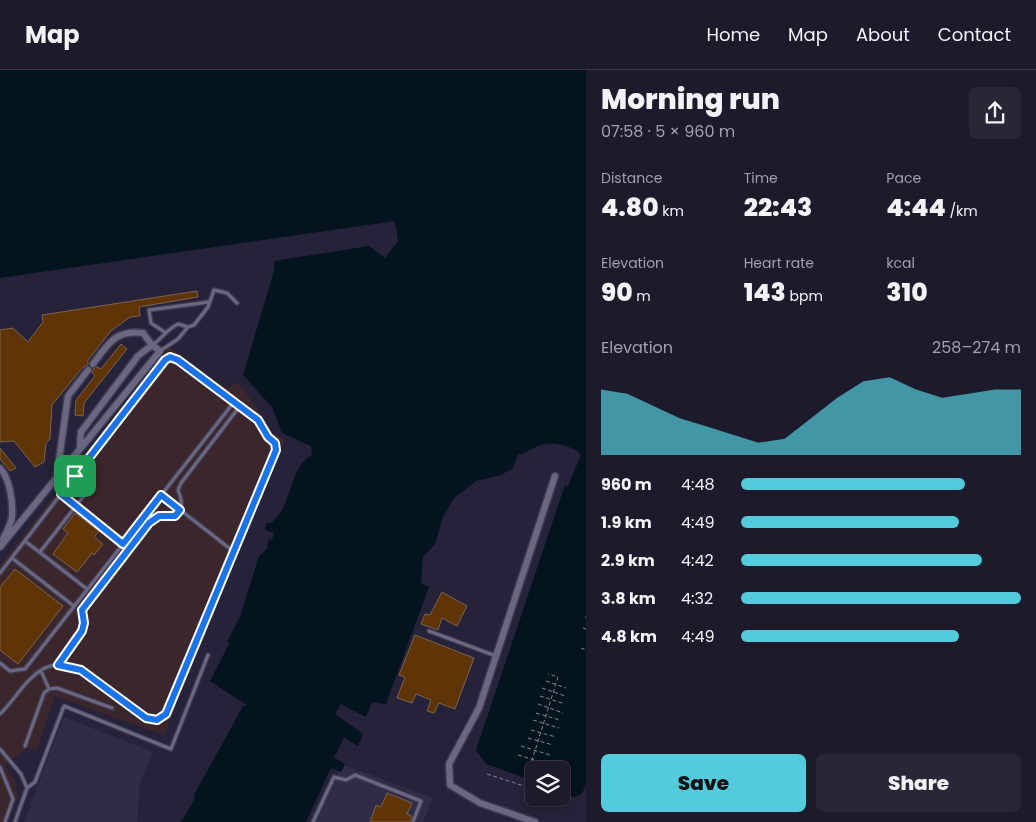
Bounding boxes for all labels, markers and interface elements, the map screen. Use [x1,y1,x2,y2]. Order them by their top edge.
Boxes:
text: Map [25,18,80,51]
text: Home [706,22,760,47]
text: Map [788,22,828,47]
text: About [856,22,910,47]
text: Contact [938,22,1011,47]
text: Morning run [601,80,780,119]
button: share [969,87,1021,139]
text: 07:58 · 5 × 960 m [601,120,735,143]
text: Distance [601,168,662,188]
text: Time [744,168,778,188]
text: Pace [886,168,921,188]
text: 4.80 [601,190,659,225]
text: 22:43 [744,190,812,225]
text: 4:44 [886,190,946,225]
text: km [659,201,684,221]
text: /km [946,201,978,221]
text: Elevation [601,253,664,273]
text: Heart rate [744,253,814,273]
text: kcal [886,253,915,273]
text: 90 [601,275,633,310]
text: 143 [744,275,786,310]
text: 310 [886,275,928,310]
text: m [633,286,651,306]
text: bpm [786,286,823,306]
text: Elevation [601,336,673,359]
text: 258–274 m [932,336,1021,359]
pin [54,455,96,497]
icon: arrive [61,462,89,490]
text: 960 m [601,473,652,496]
text: 4:48 [681,473,715,496]
text: 1.9 km [601,511,652,534]
text: 4:49 [681,511,715,534]
text: 2.9 km [601,549,655,572]
text: 4:42 [681,549,714,572]
text: 3.8 km [601,587,656,610]
text: 4:32 [681,587,713,610]
text: 4.8 km [601,625,657,648]
text: 4:49 [681,625,715,648]
button: Save [601,754,806,812]
button: Share [816,754,1021,812]
map controls [525,761,570,806]
button: layers [525,761,570,806]

